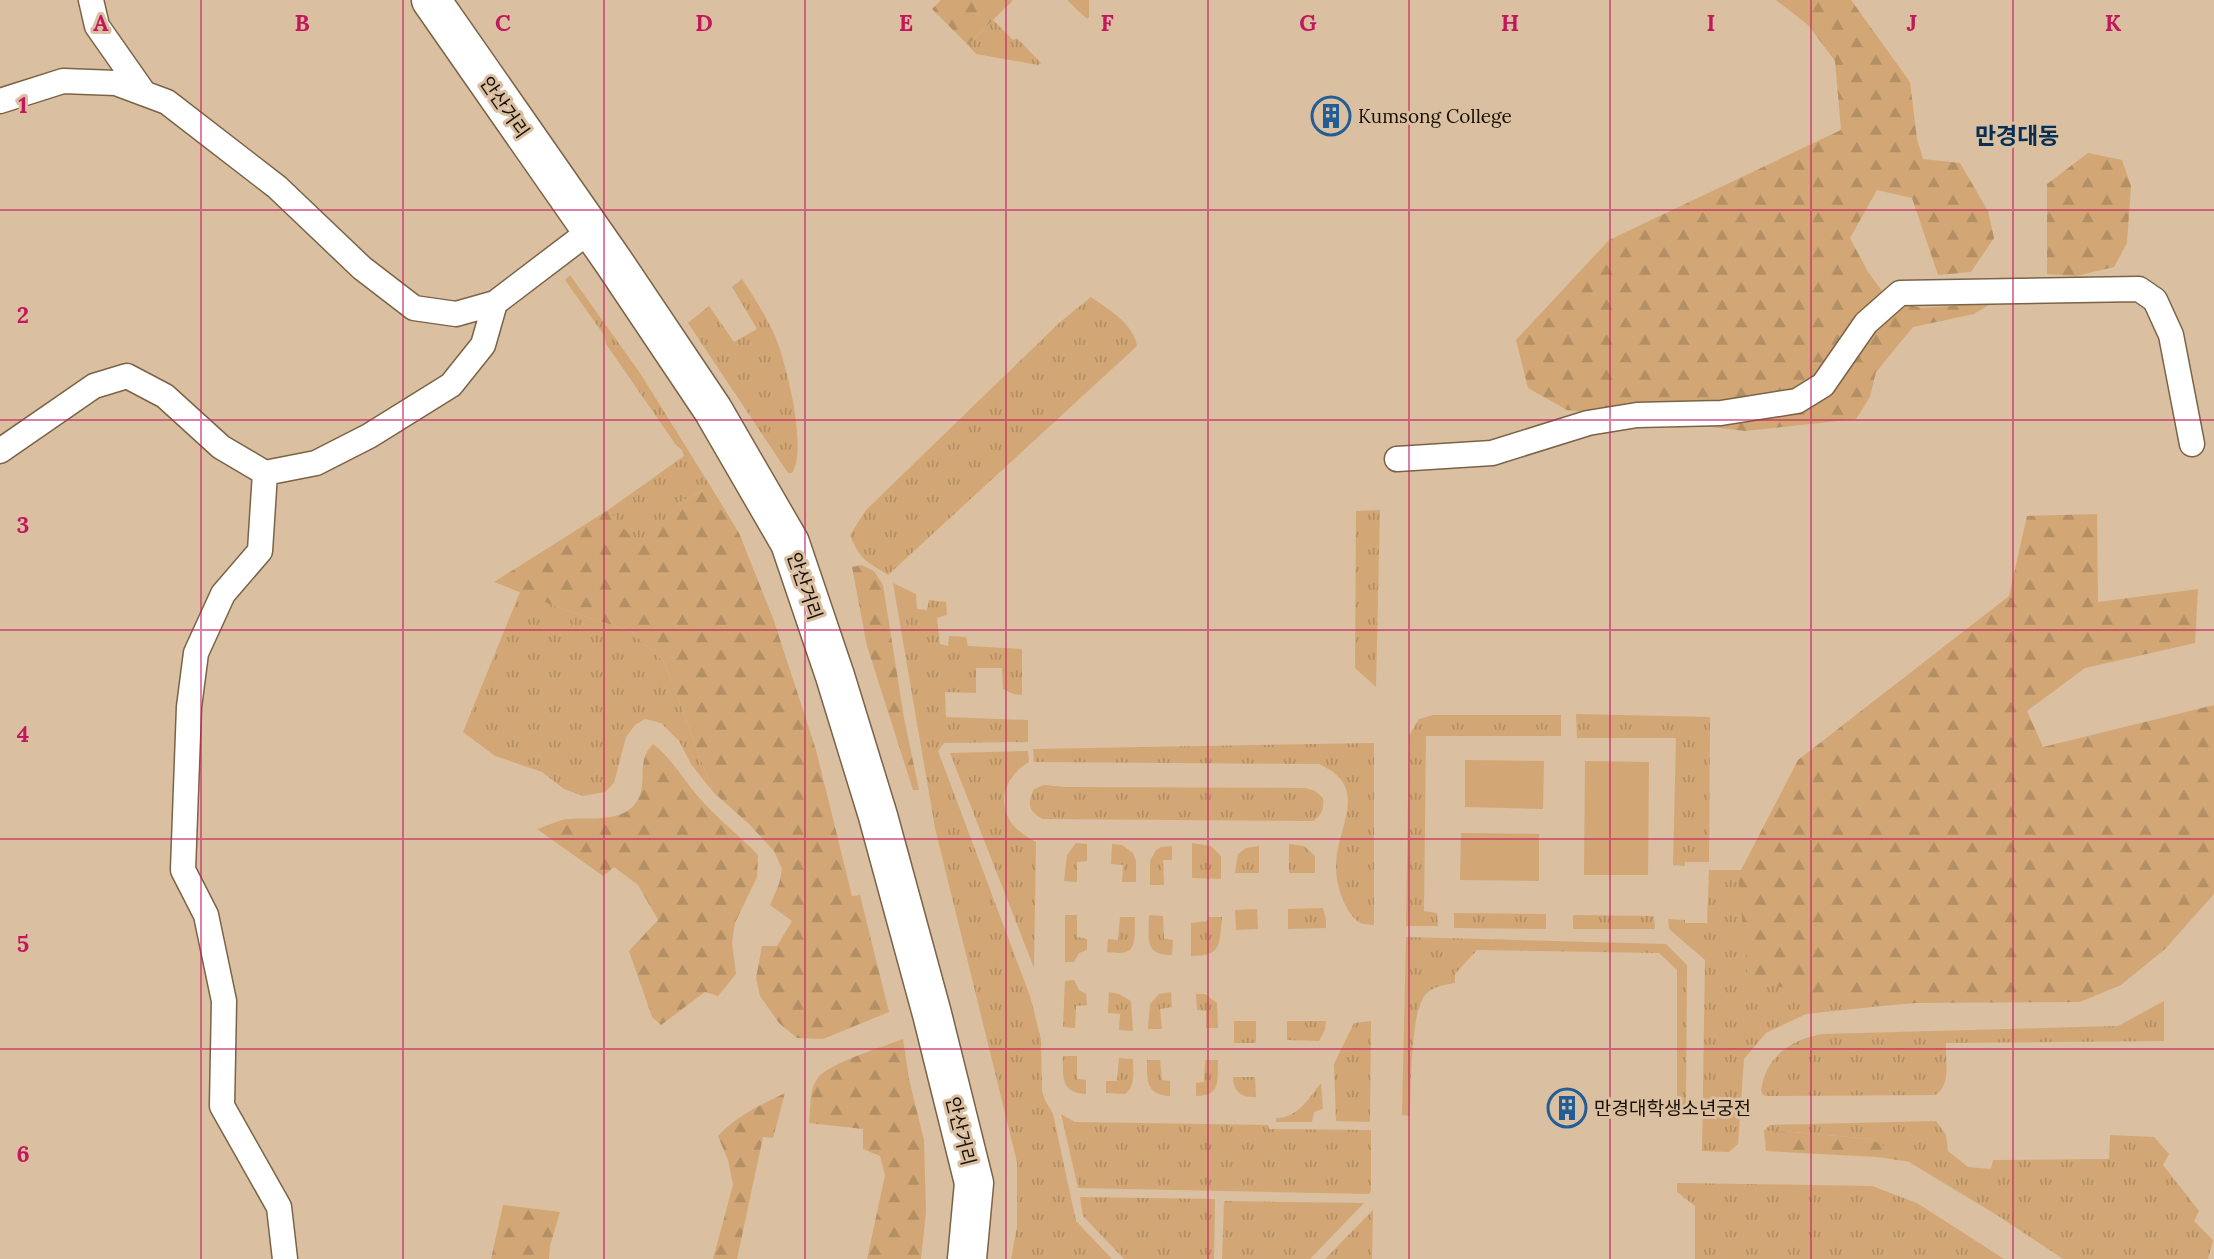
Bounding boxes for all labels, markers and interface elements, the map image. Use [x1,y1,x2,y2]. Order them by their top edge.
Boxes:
text: A [93,8,109,37]
text: B [294,8,310,37]
text: C [495,8,511,37]
text: D [695,8,713,37]
text: E [899,8,913,37]
text: F [1100,8,1114,37]
text: G [1299,8,1317,37]
text: H [1501,8,1519,37]
text: I [1707,8,1715,37]
text: J [1907,8,1917,37]
text: K [2105,8,2122,37]
street label: 안산거리 [475,71,535,143]
text: 1 [18,90,28,119]
building icon: Kumsong College [1310,95,1352,137]
place label: Kumsong College [1358,104,1512,128]
district label: 만경대동 [1975,121,2059,150]
text: 2 [17,300,29,329]
text: 3 [17,510,29,539]
street label: 안산거리 [782,549,828,623]
text: 4 [17,719,29,748]
text: 5 [17,929,29,958]
building icon: 만경대학생소년궁전 [1546,1087,1588,1129]
street label: 안산거리 [941,1094,981,1168]
place label: 만경대학생소년궁전 [1594,1096,1751,1120]
text: 6 [16,1139,30,1168]

